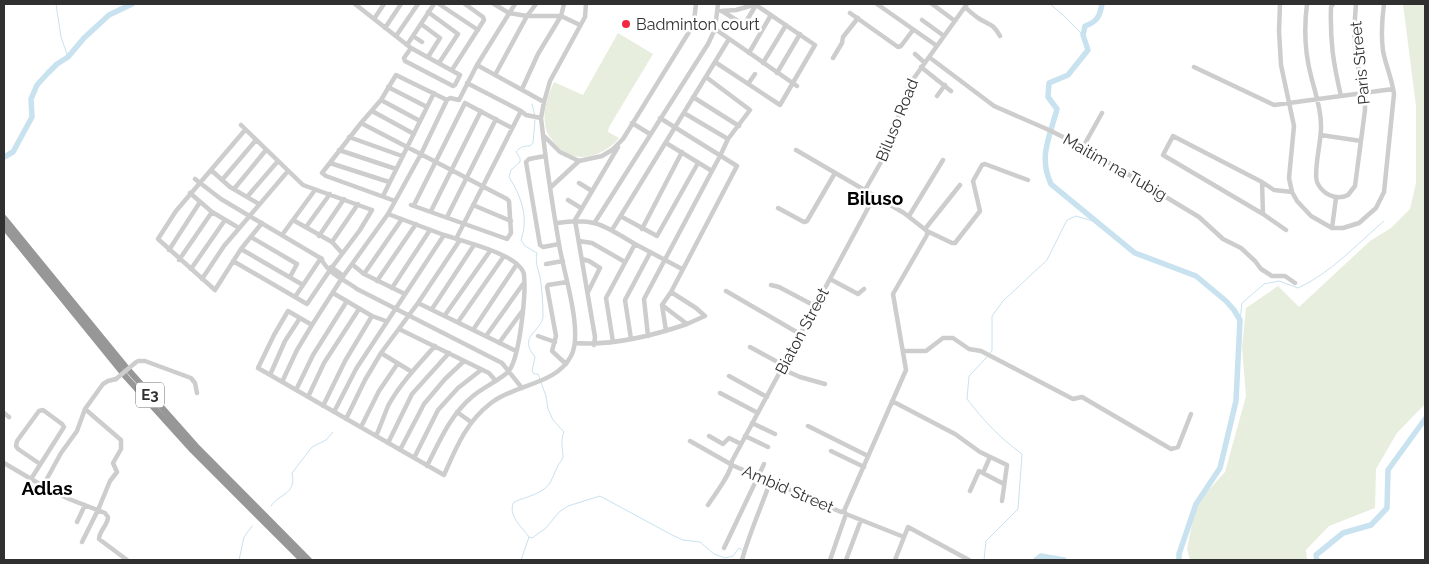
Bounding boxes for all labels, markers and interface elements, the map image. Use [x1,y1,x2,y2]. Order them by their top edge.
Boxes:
place label: Badminton court [636,15,760,34]
marker: Badminton court [620,18,632,30]
street label: Paris Street [1346,20,1374,106]
street label: Biluso Road [872,76,922,164]
street label: Maitim na Tubig [1060,130,1170,204]
district label: Biluso [847,187,903,209]
street label: Biaton Street [771,284,833,378]
road number: E3 [136,382,164,408]
street label: Ambid Street [740,461,837,517]
district label: Adlas [21,477,73,499]

